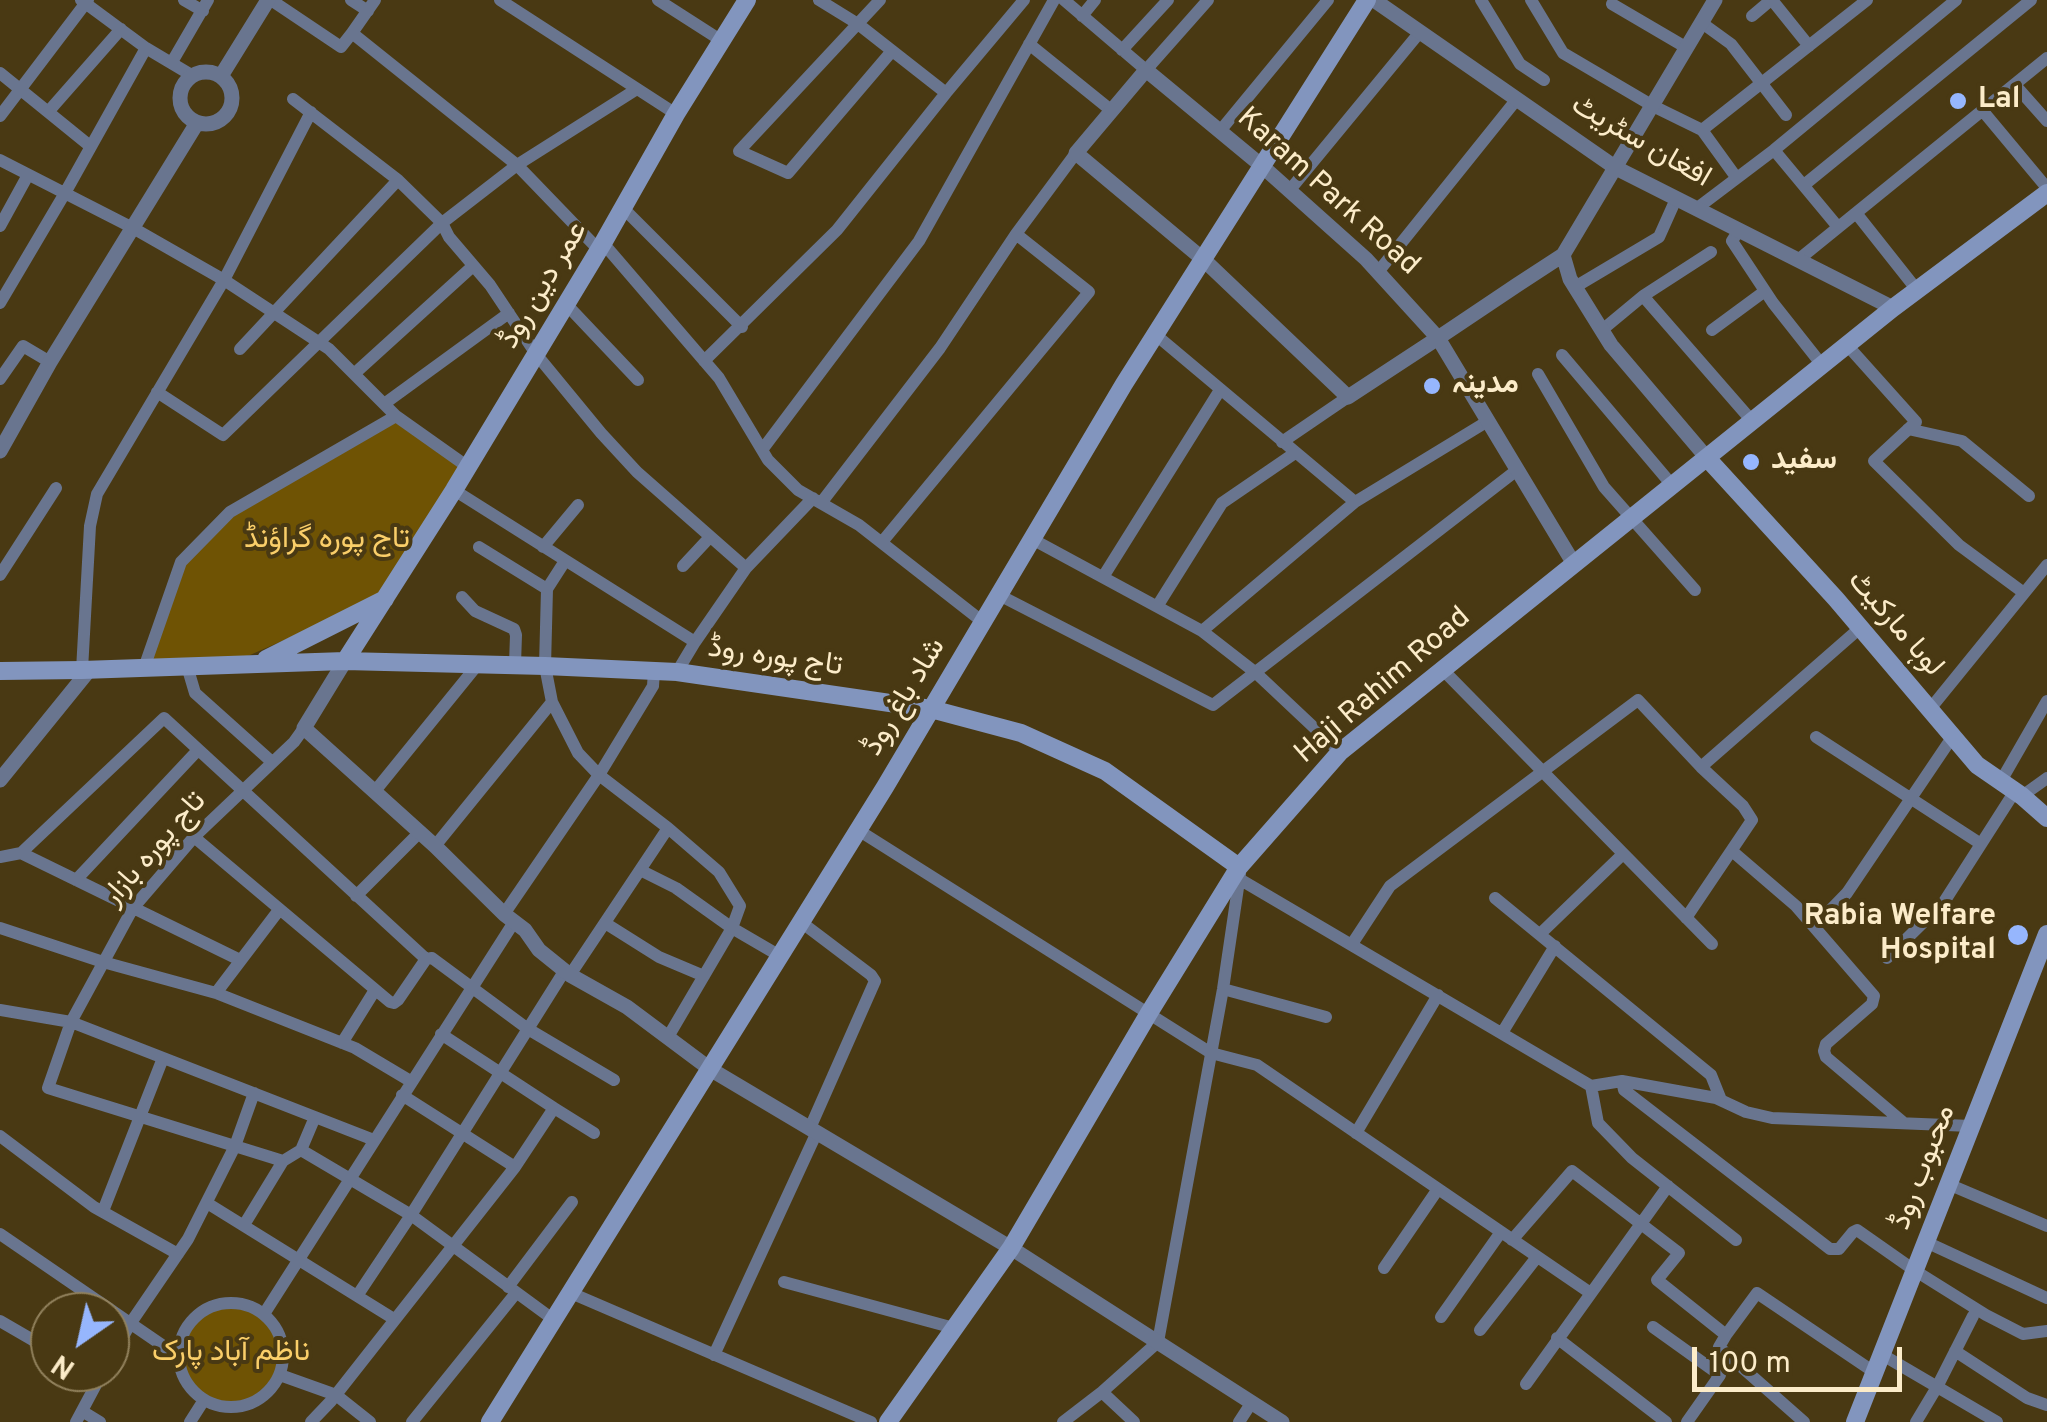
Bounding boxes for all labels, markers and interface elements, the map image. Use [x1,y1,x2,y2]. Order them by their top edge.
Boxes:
place label: Lal [1978,83,2020,119]
street label: افغان سٹریٹ [1564,89,1716,197]
marker: Lal [1947,90,1969,112]
street label: Karam Park Road [1228,101,1426,285]
street label: عمر دین روڈ [493,216,597,356]
place label: مدینہ [1452,368,1519,404]
marker: مدینہ [1421,375,1443,397]
place label: سفید [1771,444,1837,480]
marker: سفید [1740,451,1762,473]
park label: تاج پورہ گراؤنڈ [244,523,410,559]
street label: لوہا مارکیٹ [1838,565,1950,685]
street label: Haji Rahim Road [1289,601,1479,773]
street label: تاج پورہ روڈ [705,632,845,686]
street label: شاد باغ روڈ [857,632,955,764]
street label: تاج پورہ بازار [96,785,216,915]
place label: Rabia Welfare Hospital [1804,900,1996,970]
marker: Rabia Welfare Hospital [2005,922,2031,948]
street label: محبوب روڈ [1885,1100,1965,1236]
north arrow [30,1292,130,1392]
scale bar [1697,1327,1907,1389]
park label: ناظم آباد پارک [152,1336,310,1372]
text: N [46,1345,83,1386]
text: 100 m [1709,1346,1791,1383]

